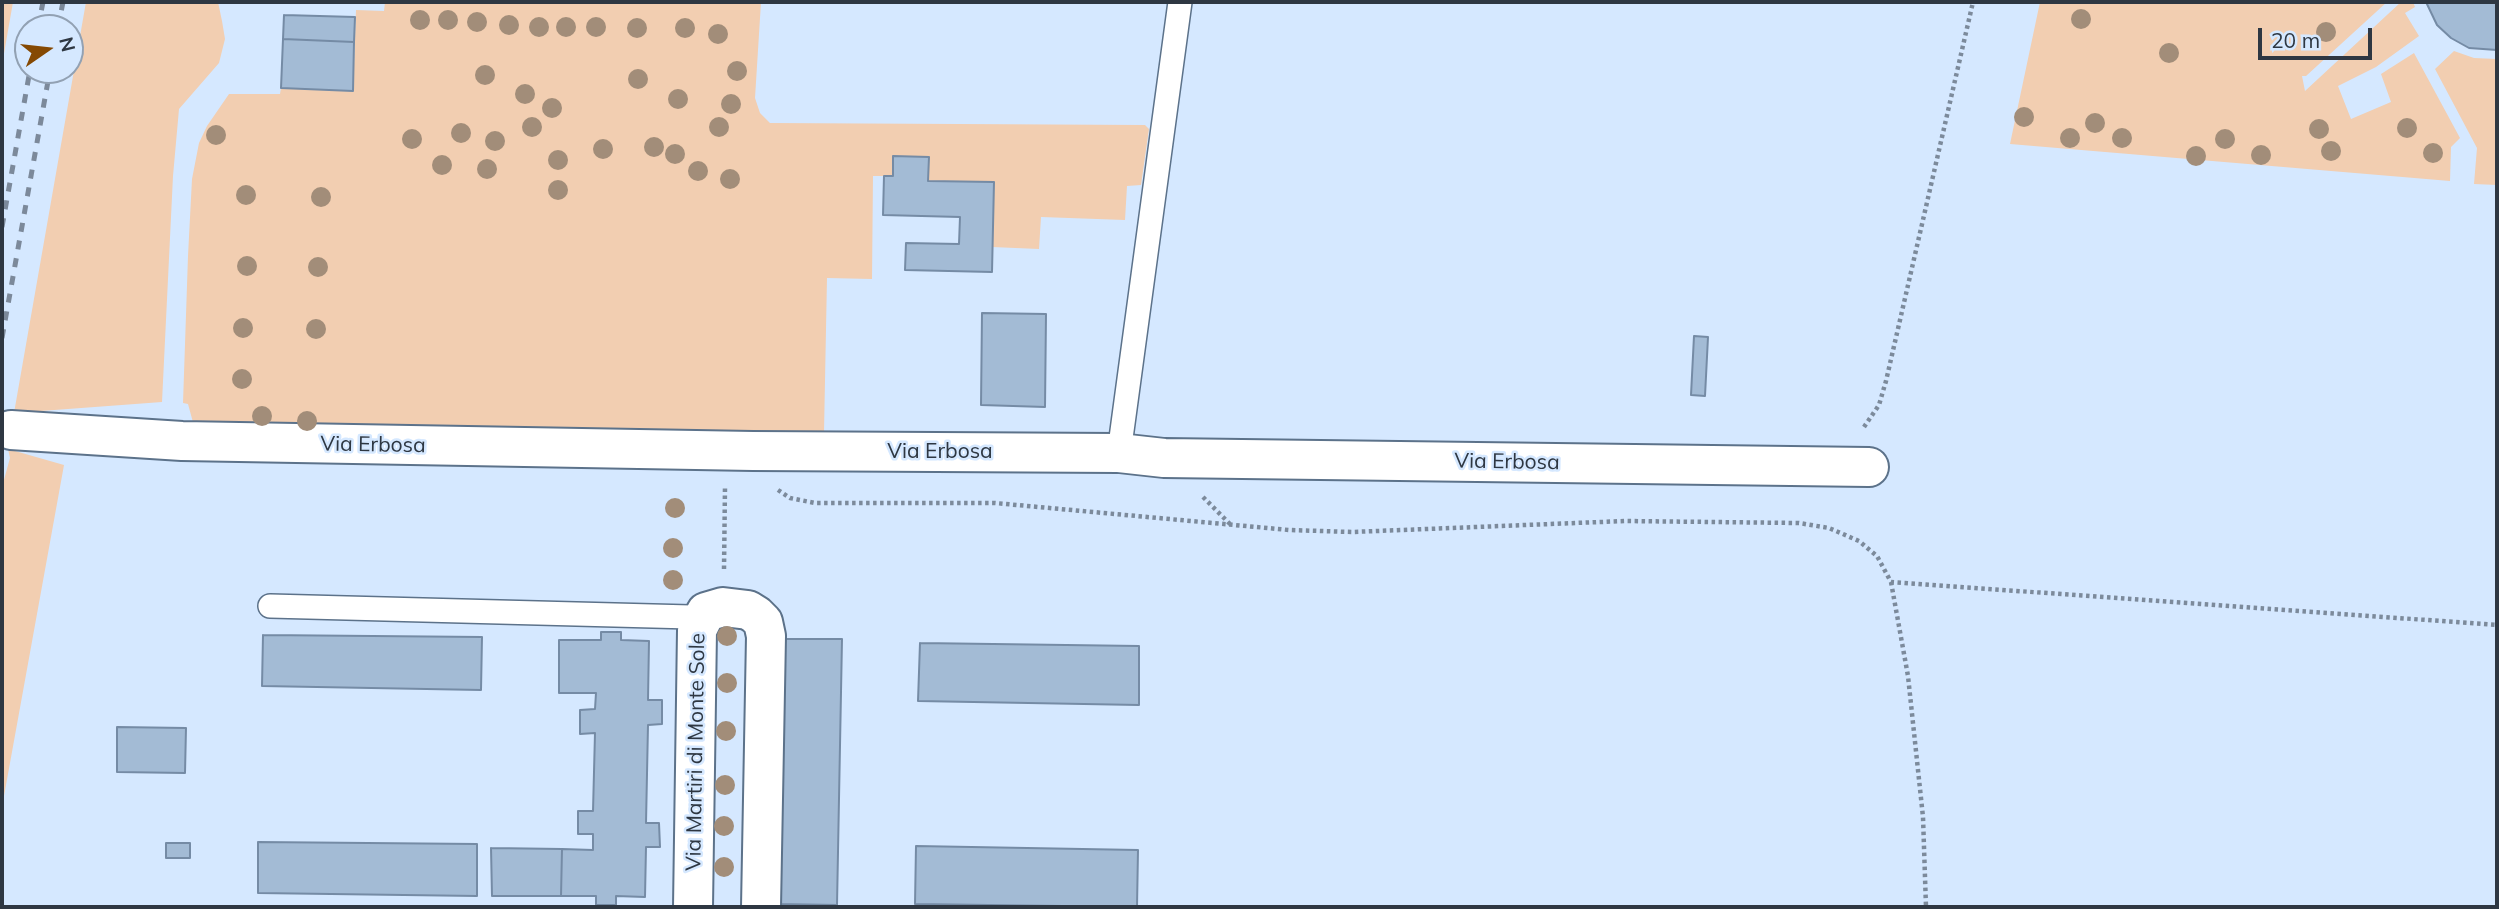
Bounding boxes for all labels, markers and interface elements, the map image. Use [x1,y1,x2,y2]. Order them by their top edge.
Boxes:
north arrow [14,14,84,84]
scale bar [2261,14,2375,58]
text: 20 m [2271,27,2320,53]
text: N [54,35,81,54]
street label: Via Erbosa [320,431,426,459]
street label: Via Erbosa [887,439,993,465]
street label: Via Erbosa [1454,448,1560,476]
street label: Via Martiri di Monte Sole [681,633,711,871]

